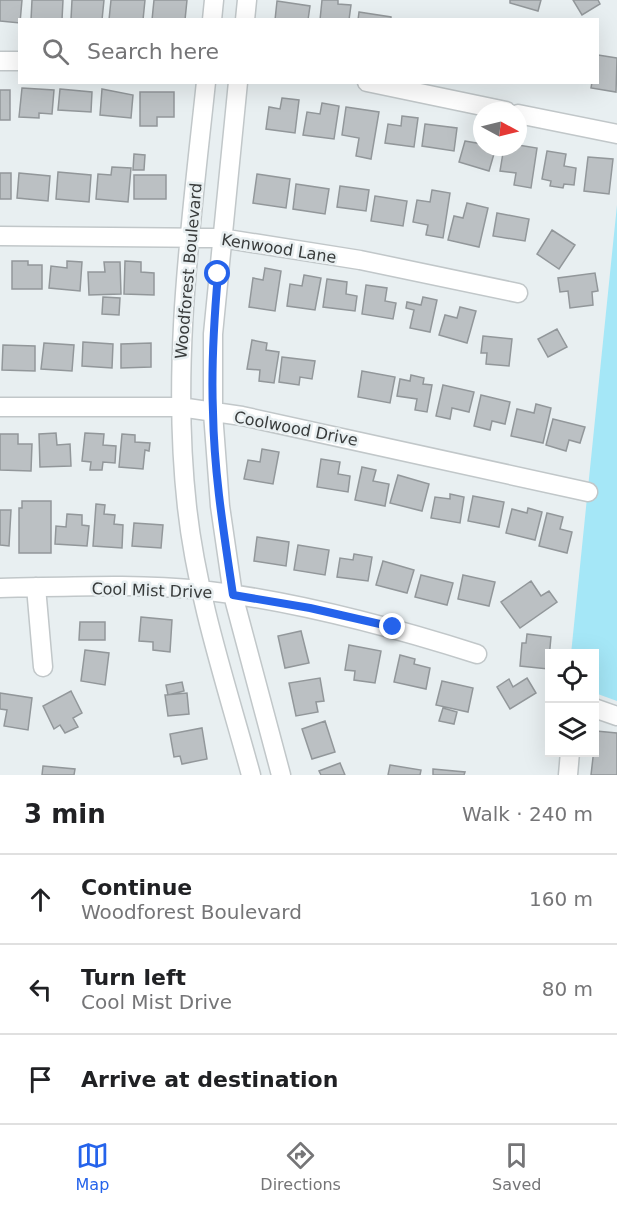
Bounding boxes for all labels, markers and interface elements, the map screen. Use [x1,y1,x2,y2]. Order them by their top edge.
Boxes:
search box [18,18,599,84]
icon: search [39,35,72,68]
text: Search here [87,39,219,64]
north arrow [473,102,527,156]
street label: Woodforest Boulevard [171,182,206,360]
street label: Kenwood Lane [220,230,338,267]
route start [204,260,230,286]
street label: Coolwood Drive [232,407,359,450]
street label: Cool Mist Drive [91,579,213,602]
route end [379,613,405,639]
map controls [545,649,599,757]
button: locate [545,649,599,703]
button: layers [545,703,599,757]
text: 3 min [24,799,106,829]
text: Walk · 240 m [462,802,593,826]
text: Continue [81,875,192,900]
icon: ahead [24,883,57,916]
text: 160 m [529,887,593,911]
text: Woodforest Boulevard [81,900,302,924]
text: Turn left [81,965,186,990]
icon: left [24,973,57,1006]
text: 80 m [542,977,593,1001]
text: Cool Mist Drive [81,990,232,1014]
icon: arrive [24,1063,57,1096]
text: Arrive at destination [81,1067,338,1092]
tab: Map [76,1139,109,1194]
tab: Directions [260,1139,341,1194]
tab: Saved [492,1139,541,1194]

